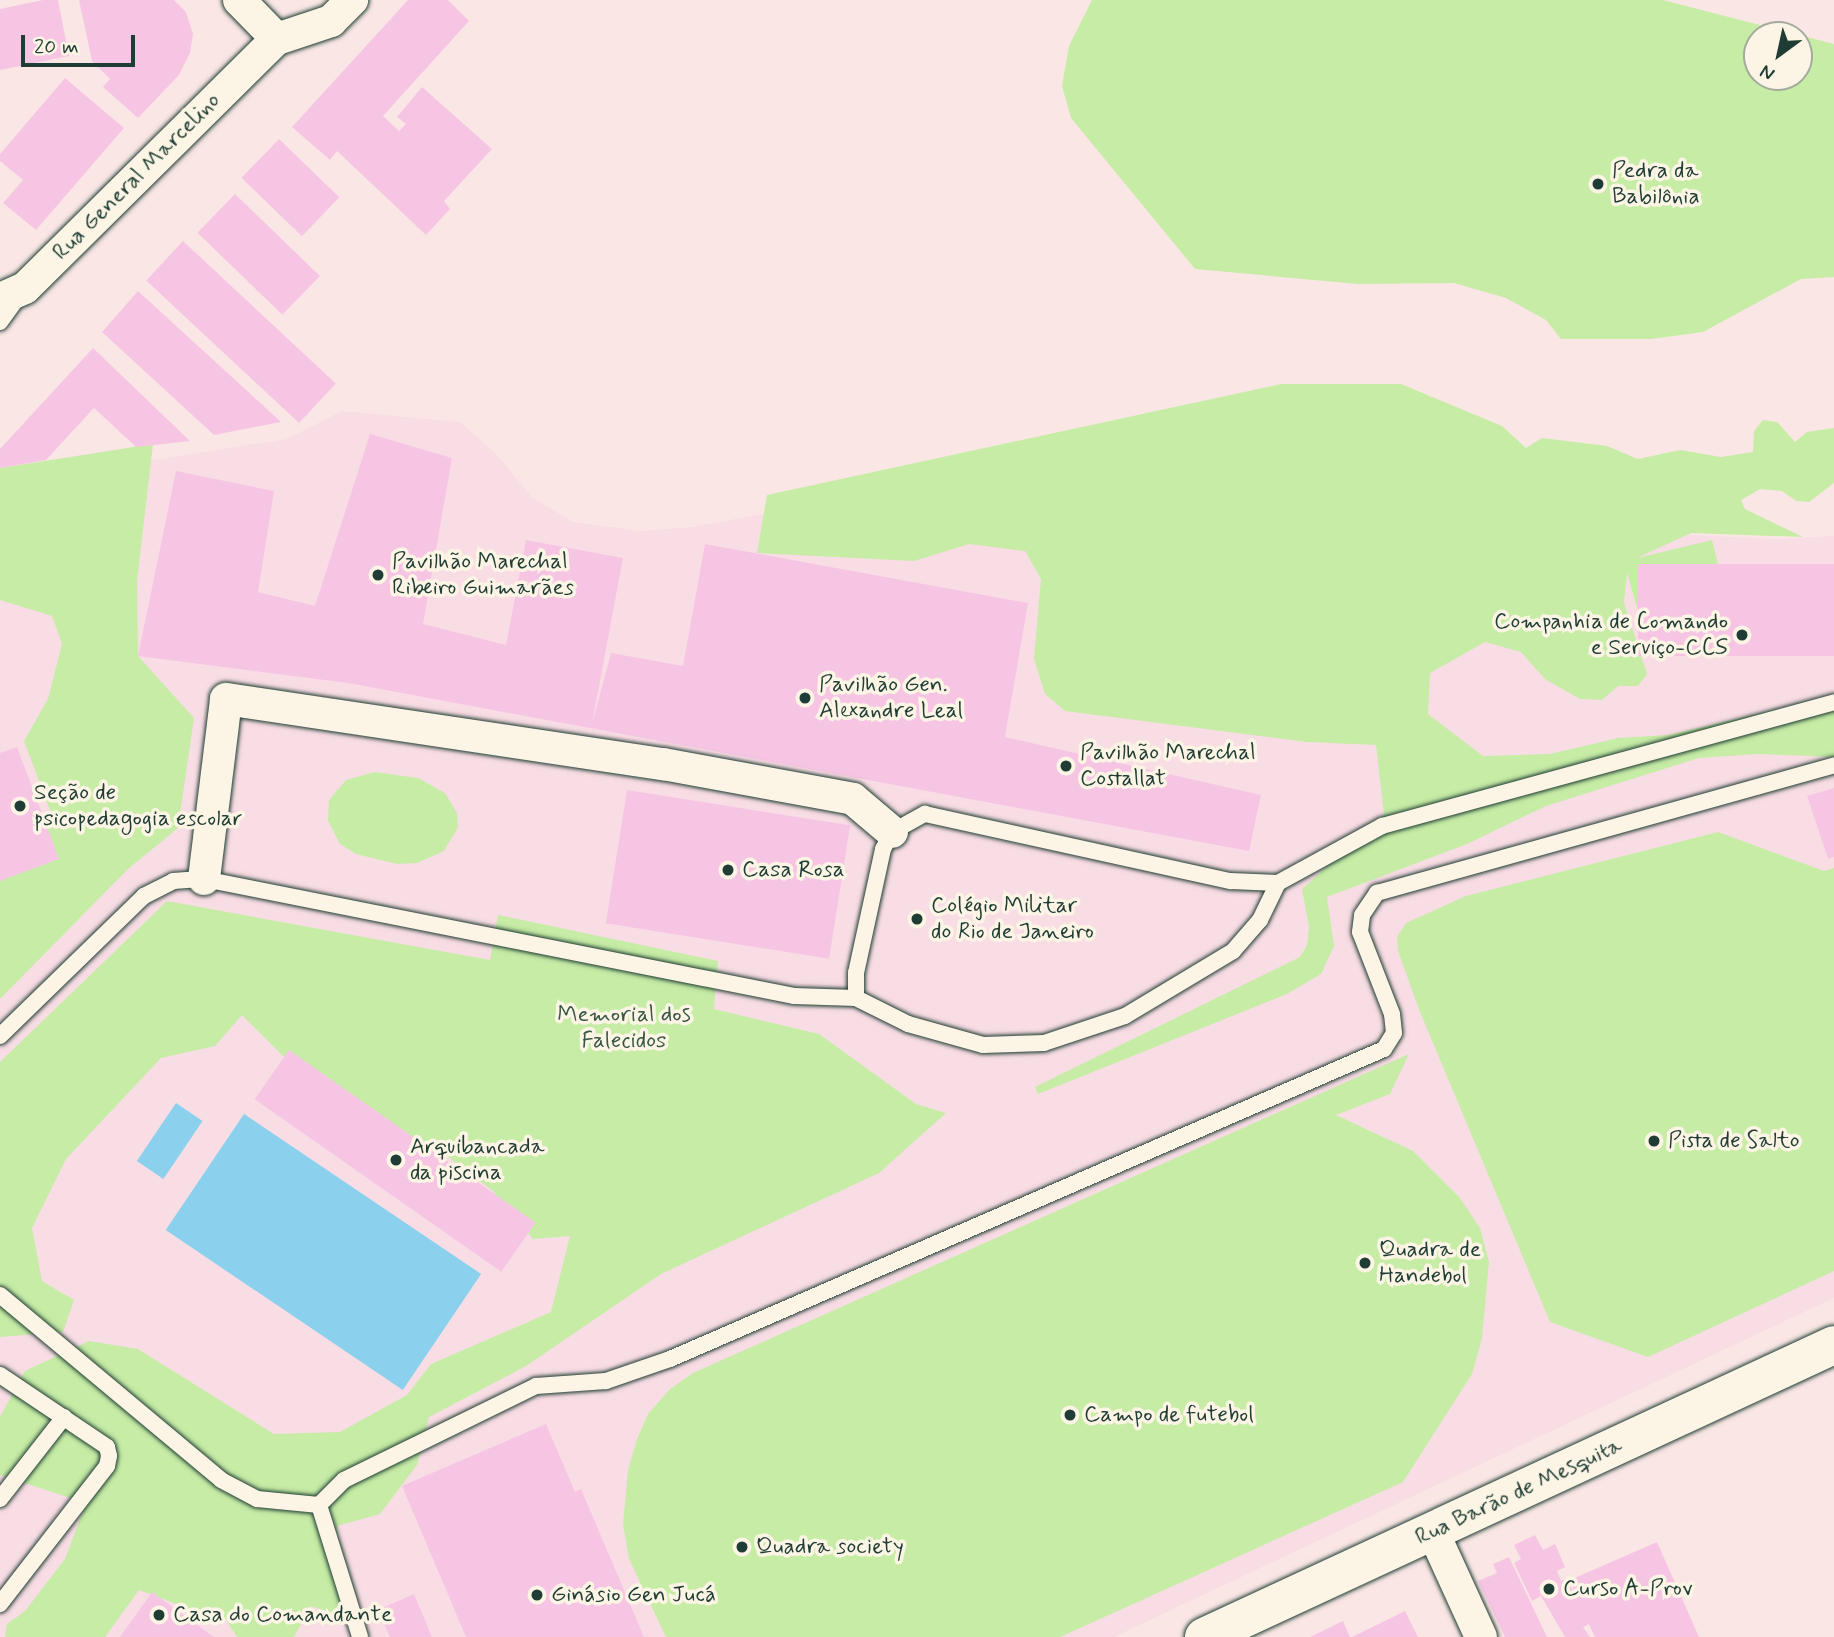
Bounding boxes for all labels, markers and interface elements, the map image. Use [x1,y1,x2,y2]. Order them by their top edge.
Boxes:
scale bar [24,21,138,65]
north arrow [1743,21,1813,91]
text: 20 m [34,33,79,61]
text: N [1755,58,1779,86]
street label: Rua General Marcelino [49,89,225,265]
place label: Pedra da Babilônia [1612,157,1700,211]
marker: Pedra da Babilônia [1590,176,1606,192]
place label: Pavilhão Marechal Ribeiro Guimarães [392,548,574,602]
marker: Pavilhão Marechal Ribeiro Guimarães [370,567,386,583]
place label: Companhia de Comando e Serviço-CCS [1488,608,1728,662]
marker: Companhia de Comando e Serviço-CCS [1734,627,1750,643]
place label: Pavilhão Gen. Alexandre Leal [819,671,963,725]
marker: Pavilhão Gen. Alexandre Leal [797,690,813,706]
place label: Pavilhão Marechal Costallat [1080,739,1257,793]
marker: Pavilhão Marechal Costallat [1058,758,1074,774]
place label: Seção de psicopedagogia escolar [34,779,246,833]
marker: Seção de psicopedagogia escolar [12,798,28,814]
place label: Casa Rosa [742,856,843,884]
marker: Casa Rosa [720,862,736,878]
place label: Colégio Militar do Rio de Janeiro [931,892,1092,946]
marker: Colégio Militar do Rio de Janeiro [909,911,925,927]
park label: Memorial dos Falecidos [557,1001,691,1055]
place label: Pista de Salto [1668,1127,1797,1155]
place label: Arquibancada da piscina [410,1133,545,1187]
marker: Pista de Salto [1646,1133,1662,1149]
marker: Arquibancada da piscina [388,1152,404,1168]
place label: Quadra de Handebol [1379,1236,1481,1290]
marker: Quadra de Handebol [1357,1255,1373,1271]
place label: Campo de futebol [1084,1401,1253,1429]
marker: Campo de futebol [1062,1407,1078,1423]
street label: Rua Barão de Mesquita [1410,1432,1628,1552]
place label: Quadra society [756,1533,904,1561]
marker: Quadra society [734,1539,750,1555]
place label: Curso A-Prov [1563,1575,1693,1603]
place label: Ginásio Gen Jucá [551,1581,718,1609]
marker: Curso A-Prov [1541,1581,1557,1597]
marker: Ginásio Gen Jucá [529,1587,545,1603]
place label: Casa do Comandante [173,1601,392,1629]
marker: Casa do Comandante [151,1607,167,1623]

